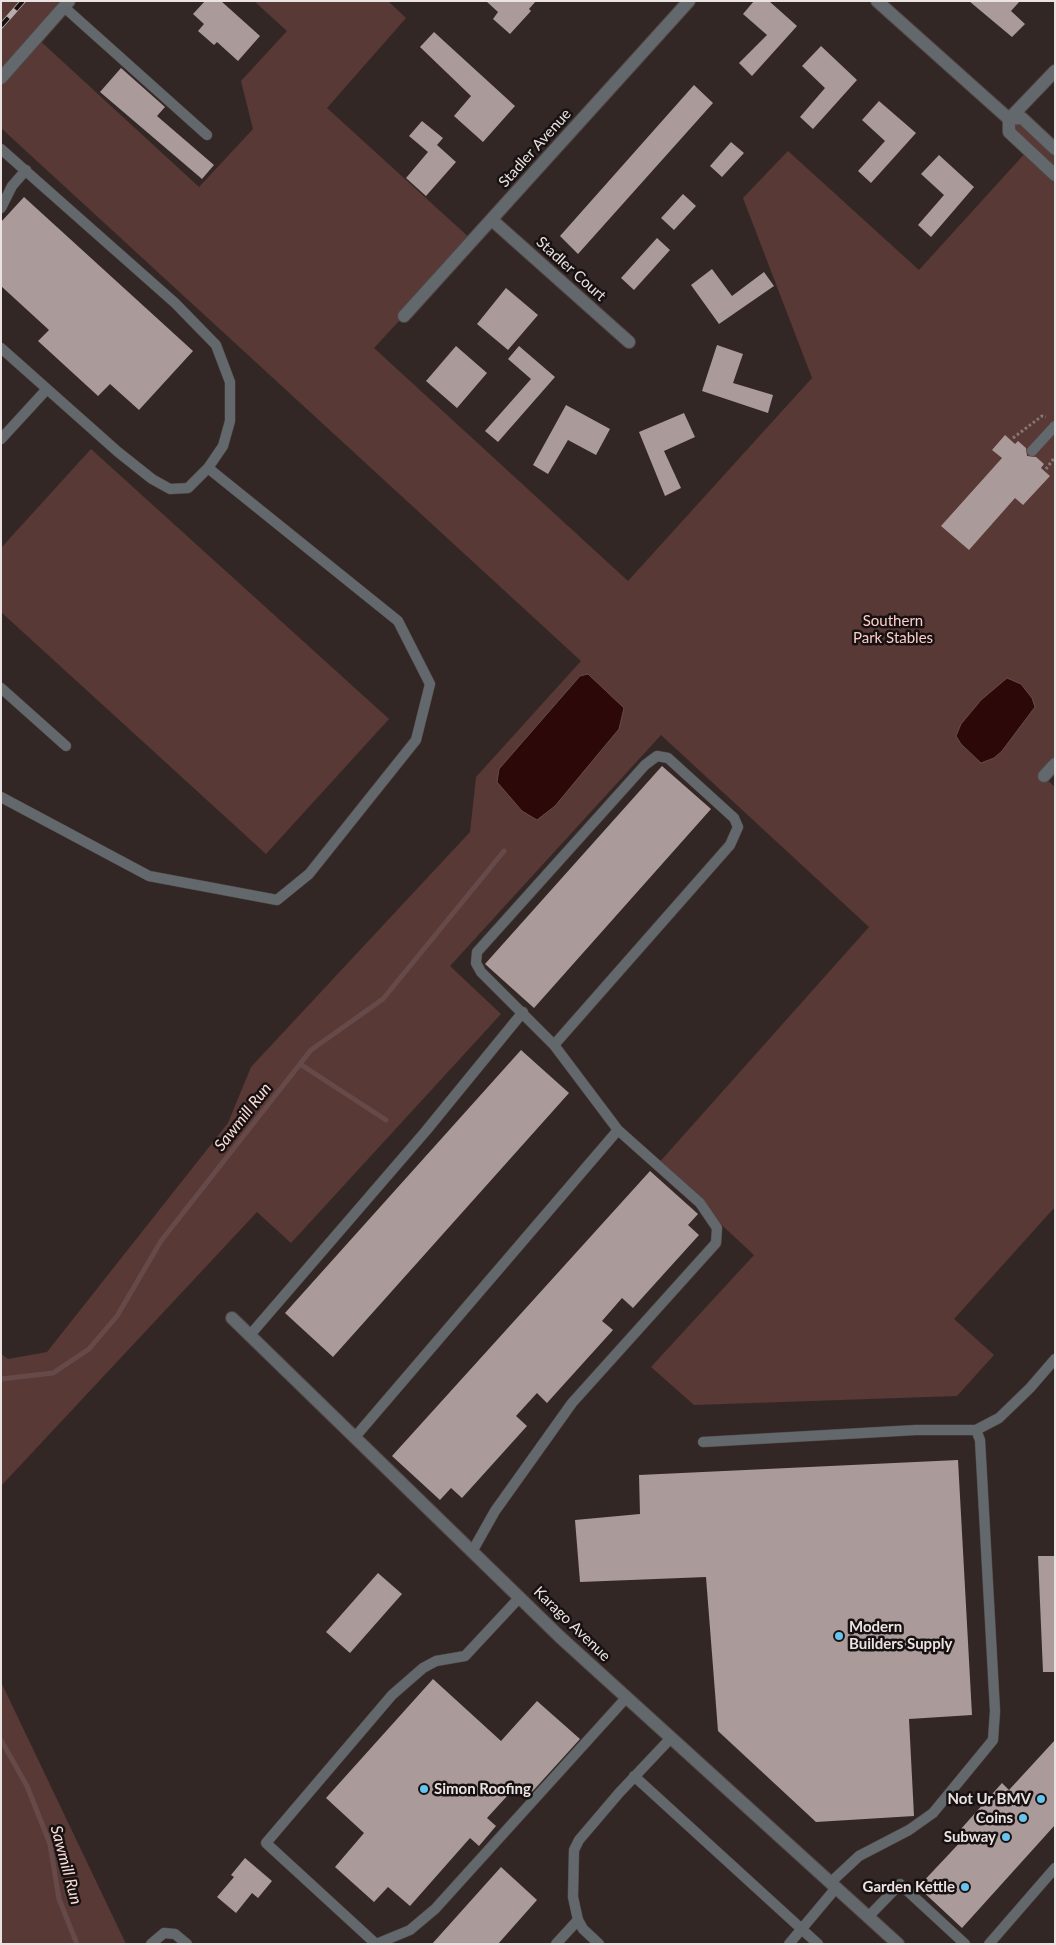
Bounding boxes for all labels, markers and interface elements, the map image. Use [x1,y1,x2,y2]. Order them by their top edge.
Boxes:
street label: Stadler Avenue [495,105,575,191]
street label: Stadler Court [533,233,609,305]
park label: Southern Park Stables [853,612,933,647]
water label: Sawmill Run [210,1079,276,1155]
street label: Karago Avenue [530,1583,614,1665]
place label: Modern Builders Supply [849,1618,952,1653]
marker: Modern Builders Supply [833,1630,845,1642]
place label: Simon Roofing [434,1780,531,1798]
marker: Simon Roofing [418,1783,430,1795]
place label: Not Ur BMV [947,1790,1031,1808]
marker: Not Ur BMV [1035,1793,1047,1805]
place label: Coins [976,1809,1013,1827]
marker: Coins [1017,1812,1029,1824]
water label: Sawmill Run [46,1823,86,1907]
place label: Subway [944,1828,996,1846]
marker: Subway [1000,1831,1012,1843]
place label: Garden Kettle [863,1878,955,1896]
marker: Garden Kettle [959,1881,971,1893]

